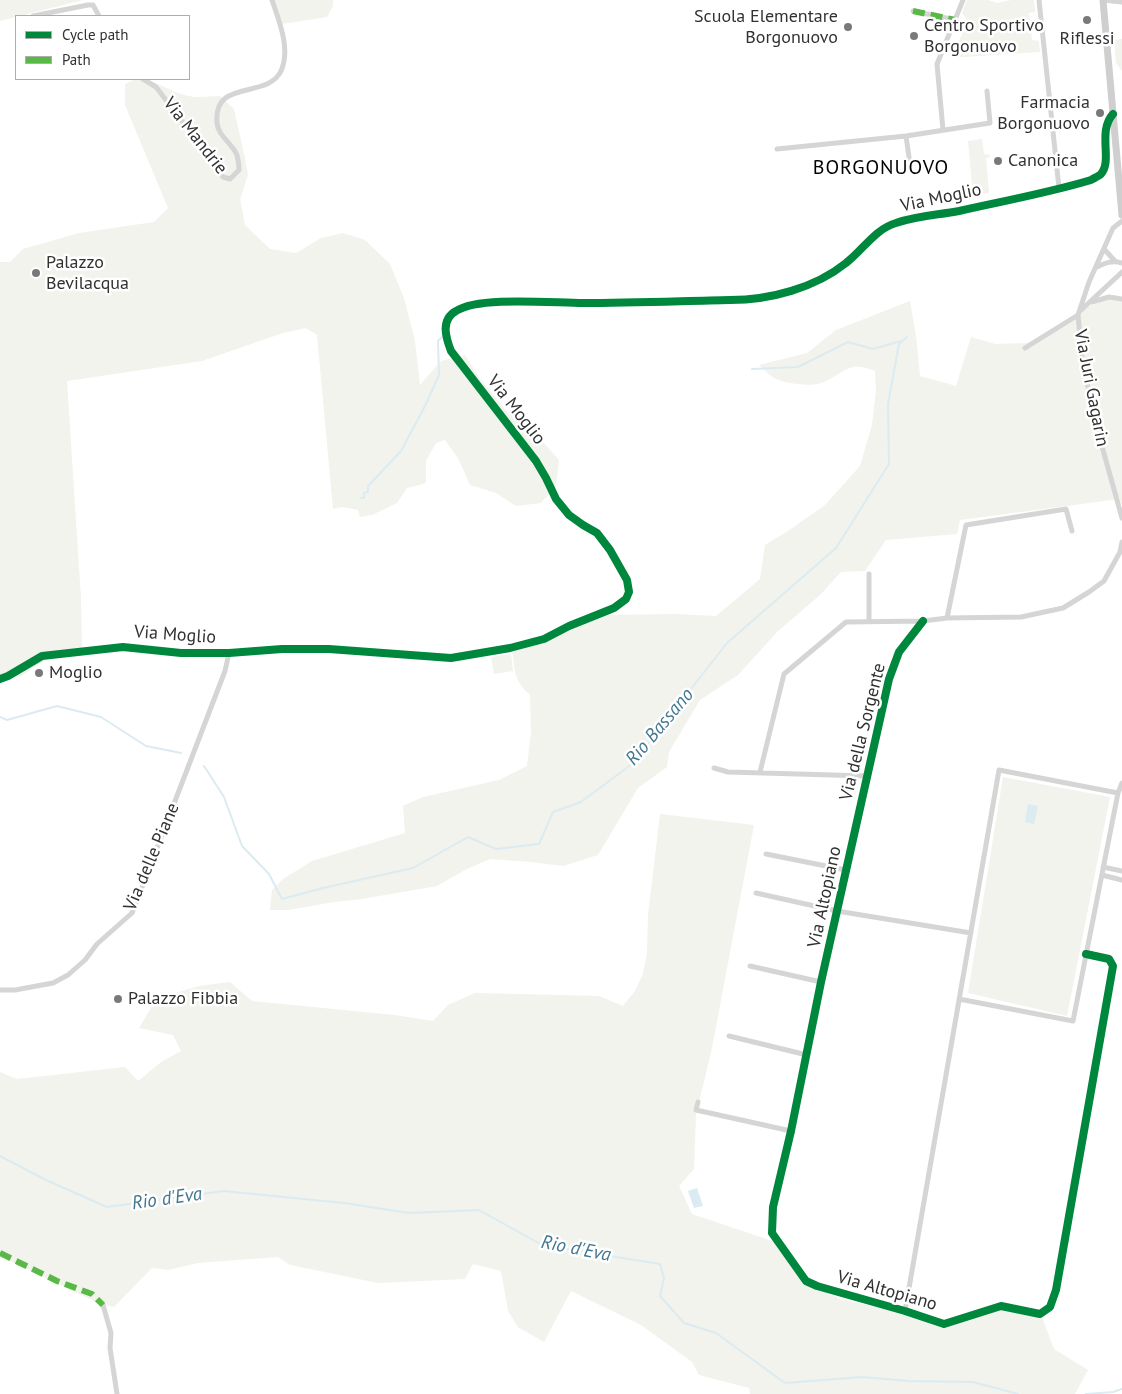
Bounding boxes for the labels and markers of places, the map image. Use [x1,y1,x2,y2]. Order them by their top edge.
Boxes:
place label: Scuola Elementare Borgonuovo [694,6,838,48]
marker: Riflessi [1081,14,1093,26]
place label: Centro Sportivo Borgonuovo [924,15,1044,58]
marker: Scuola Elementare Borgonuovo [842,21,854,33]
place label: Riflessi [1059,28,1115,50]
marker: Centro Sportivo Borgonuovo [908,30,920,42]
place label: Farmacia Borgonuovo [997,92,1090,134]
marker: Farmacia Borgonuovo [1094,107,1106,119]
place label: Canonica [1008,150,1078,172]
marker: Canonica [992,155,1004,167]
place label: Palazzo Bevilacqua [46,252,129,294]
marker: Palazzo Bevilacqua [30,267,42,279]
place label: Moglio [49,662,102,684]
marker: Moglio [33,667,45,679]
place label: Palazzo Fibbia [128,988,238,1010]
marker: Palazzo Fibbia [112,993,124,1005]

